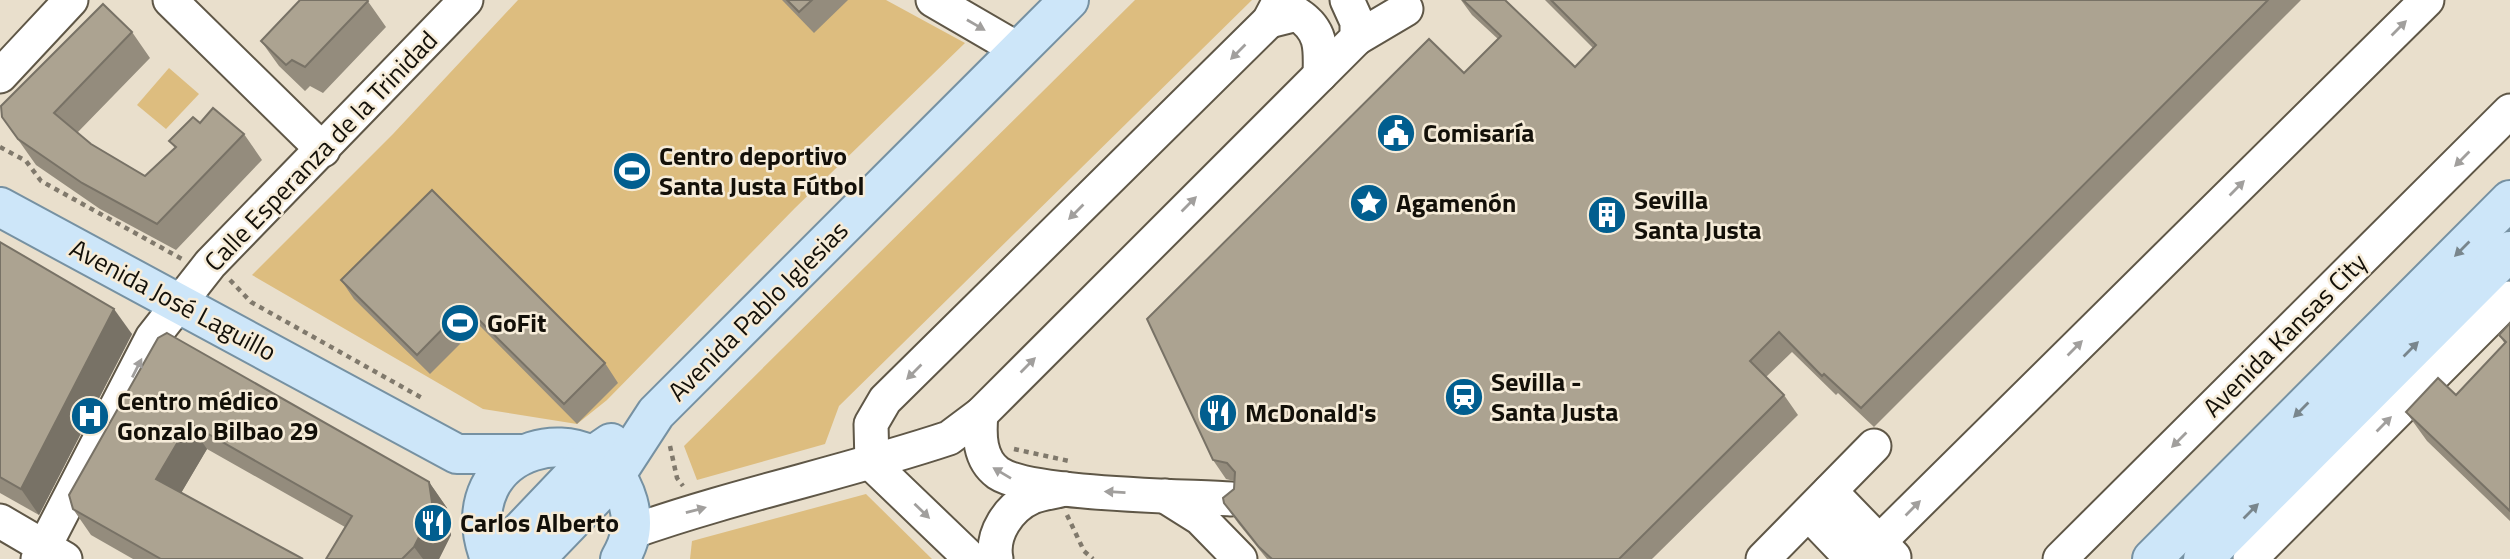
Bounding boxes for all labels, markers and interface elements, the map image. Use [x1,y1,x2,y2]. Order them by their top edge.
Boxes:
one-way arrow [966,19,985,31]
one-way arrow [2391,20,2407,36]
street label: Calle Esperanza de la Trinidad [195,21,446,280]
one-way arrow [1230,43,1246,60]
public building icon: Comisaría [1375,112,1417,154]
place label: Comisaría [1423,113,1535,152]
place label: Centro deportivo Santa Justa Fútbol [659,136,865,205]
sports icon: Centro deportivo Santa Justa Fútbol [611,150,653,192]
one-way arrow [2453,150,2470,167]
place label: Sevilla Santa Justa [1634,180,1762,249]
one-way arrow [2228,180,2245,196]
place icon: Agamenón [1348,182,1390,224]
place label: Agamenón [1396,183,1516,222]
building icon: Sevilla Santa Justa [1586,194,1628,236]
one-way arrow [1181,196,1198,213]
one-way arrow [1068,203,1084,220]
street label: Avenida Pablo Iglesias [658,211,857,410]
street label: Avenida José Laguillo [63,229,283,370]
one-way arrow [2453,240,2470,257]
street label: Avenida Kansas City [2193,243,2376,426]
sports icon: GoFit [439,302,481,344]
place label: GoFit [487,303,547,342]
one-way arrow [2066,340,2083,356]
one-way arrow [2403,341,2420,358]
one-way arrow [1019,356,1036,373]
one-way arrow [131,358,143,378]
place label: Sevilla - Santa Justa [1491,362,1619,431]
one-way arrow [906,364,922,380]
station icon: Sevilla - Santa Justa [1443,376,1485,418]
place label: Centro médico Gonzalo Bilbao 29 [117,381,318,450]
restaurant icon: McDonald's [1197,392,1239,434]
place label: McDonald's [1245,393,1377,432]
hospital icon: Centro médico Gonzalo Bilbao 29 [69,395,111,437]
one-way arrow [2293,401,2310,417]
one-way arrow [2376,416,2392,433]
one-way arrow [2171,432,2188,448]
one-way arrow [993,467,1012,479]
one-way arrow [1104,486,1126,497]
one-way arrow [1905,499,1922,516]
restaurant icon: Carlos Alberto [412,502,454,544]
one-way arrow [913,502,930,519]
place label: Carlos Alberto [460,503,619,542]
one-way arrow [2242,503,2259,519]
one-way arrow [685,504,707,515]

